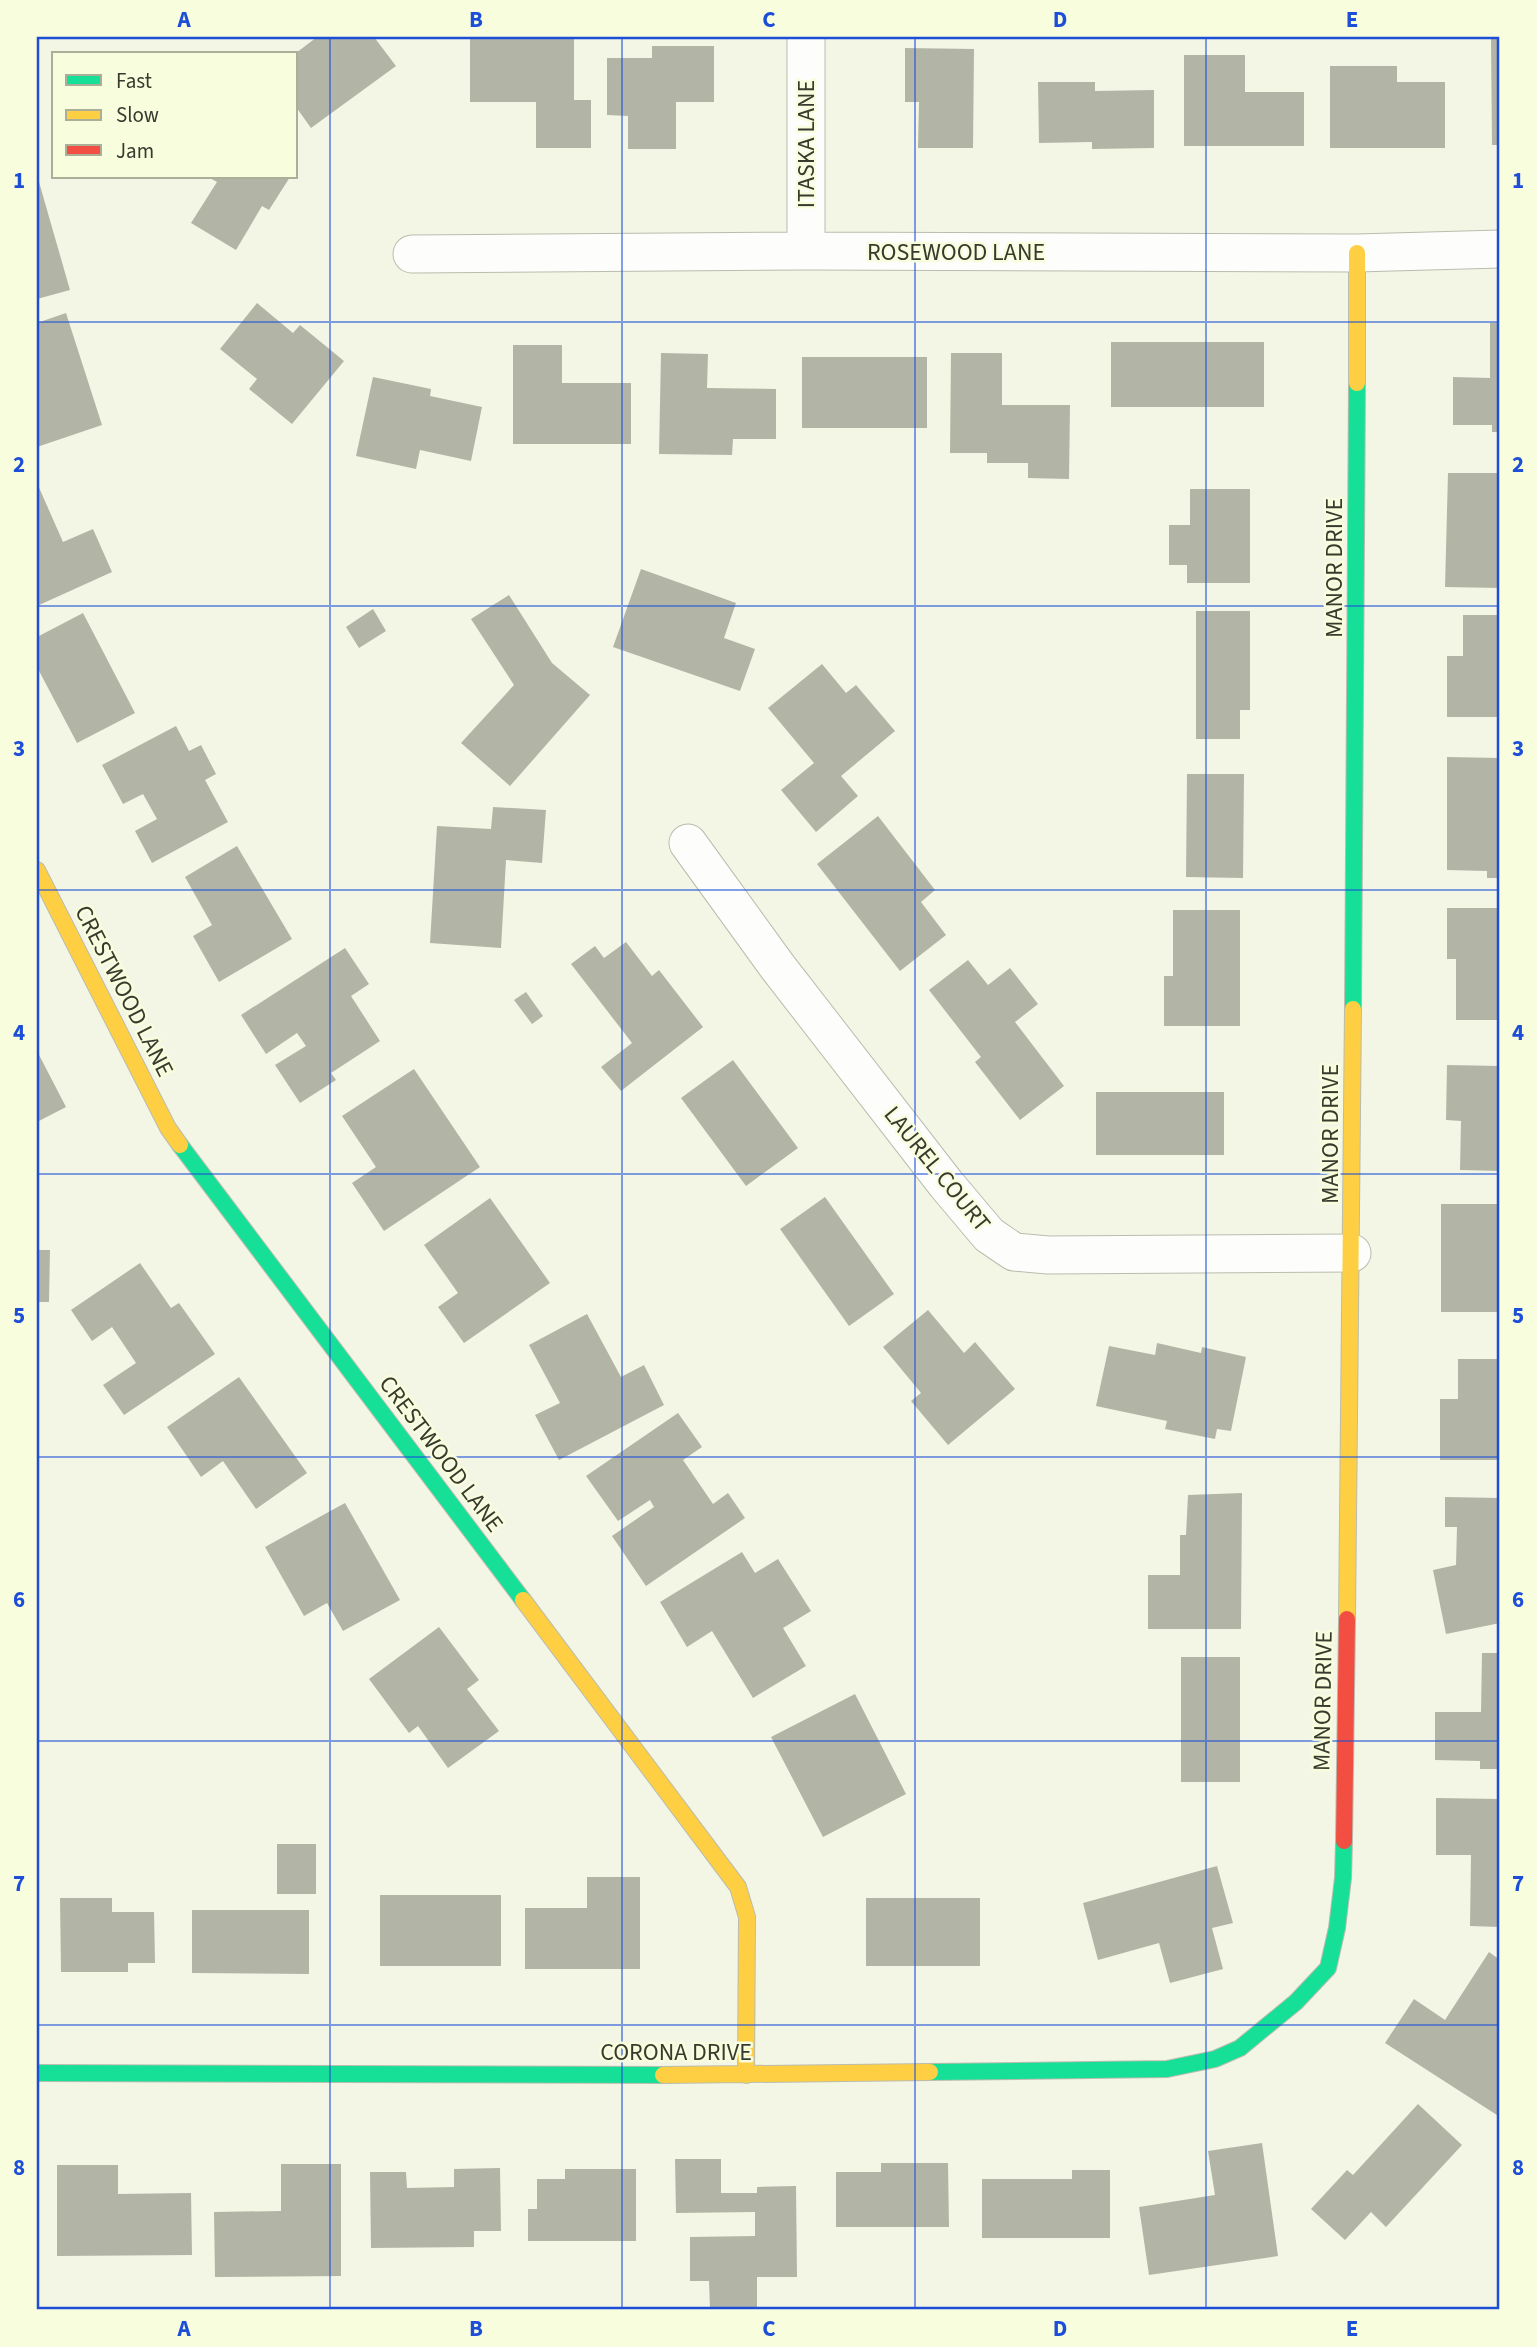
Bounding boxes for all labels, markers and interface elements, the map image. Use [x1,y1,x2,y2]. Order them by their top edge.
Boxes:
text: A [176,3,191,36]
text: B [469,3,483,36]
text: C [762,3,776,36]
text: D [1053,3,1067,36]
text: E [1346,3,1358,36]
legend [52,52,298,178]
text: Fast [116,66,152,96]
street label: ITASKA LANE [789,80,824,208]
text: Slow [116,100,159,130]
text: Jam [116,136,154,166]
text: 1 [13,164,25,197]
text: 1 [1512,164,1524,197]
street label: ROSEWOOD LANE [867,235,1045,270]
text: 2 [13,448,25,481]
text: 2 [1512,448,1524,481]
street label: MANOR DRIVE [1317,498,1352,638]
text: 3 [13,732,25,765]
text: 3 [1512,732,1524,765]
street label: CRESTWOOD LANE [66,899,182,1083]
text: 4 [13,1016,25,1049]
text: 4 [1512,1016,1524,1049]
street label: MANOR DRIVE [1313,1064,1348,1204]
street label: LAUREL COURT [875,1098,999,1240]
text: 5 [13,1299,25,1332]
text: 5 [1512,1299,1524,1332]
street label: CRESTWOOD LANE [370,1368,512,1540]
text: 6 [13,1583,25,1616]
text: 6 [1512,1583,1524,1616]
street label: MANOR DRIVE [1304,1631,1342,1771]
text: 7 [13,1867,25,1900]
text: 7 [1512,1867,1524,1900]
street label: CORONA DRIVE [600,2035,752,2070]
text: 8 [13,2151,25,2184]
text: 8 [1512,2151,1524,2184]
text: A [176,2312,191,2345]
text: B [469,2312,483,2345]
text: C [762,2312,776,2345]
text: D [1053,2312,1067,2345]
text: E [1346,2312,1358,2345]

